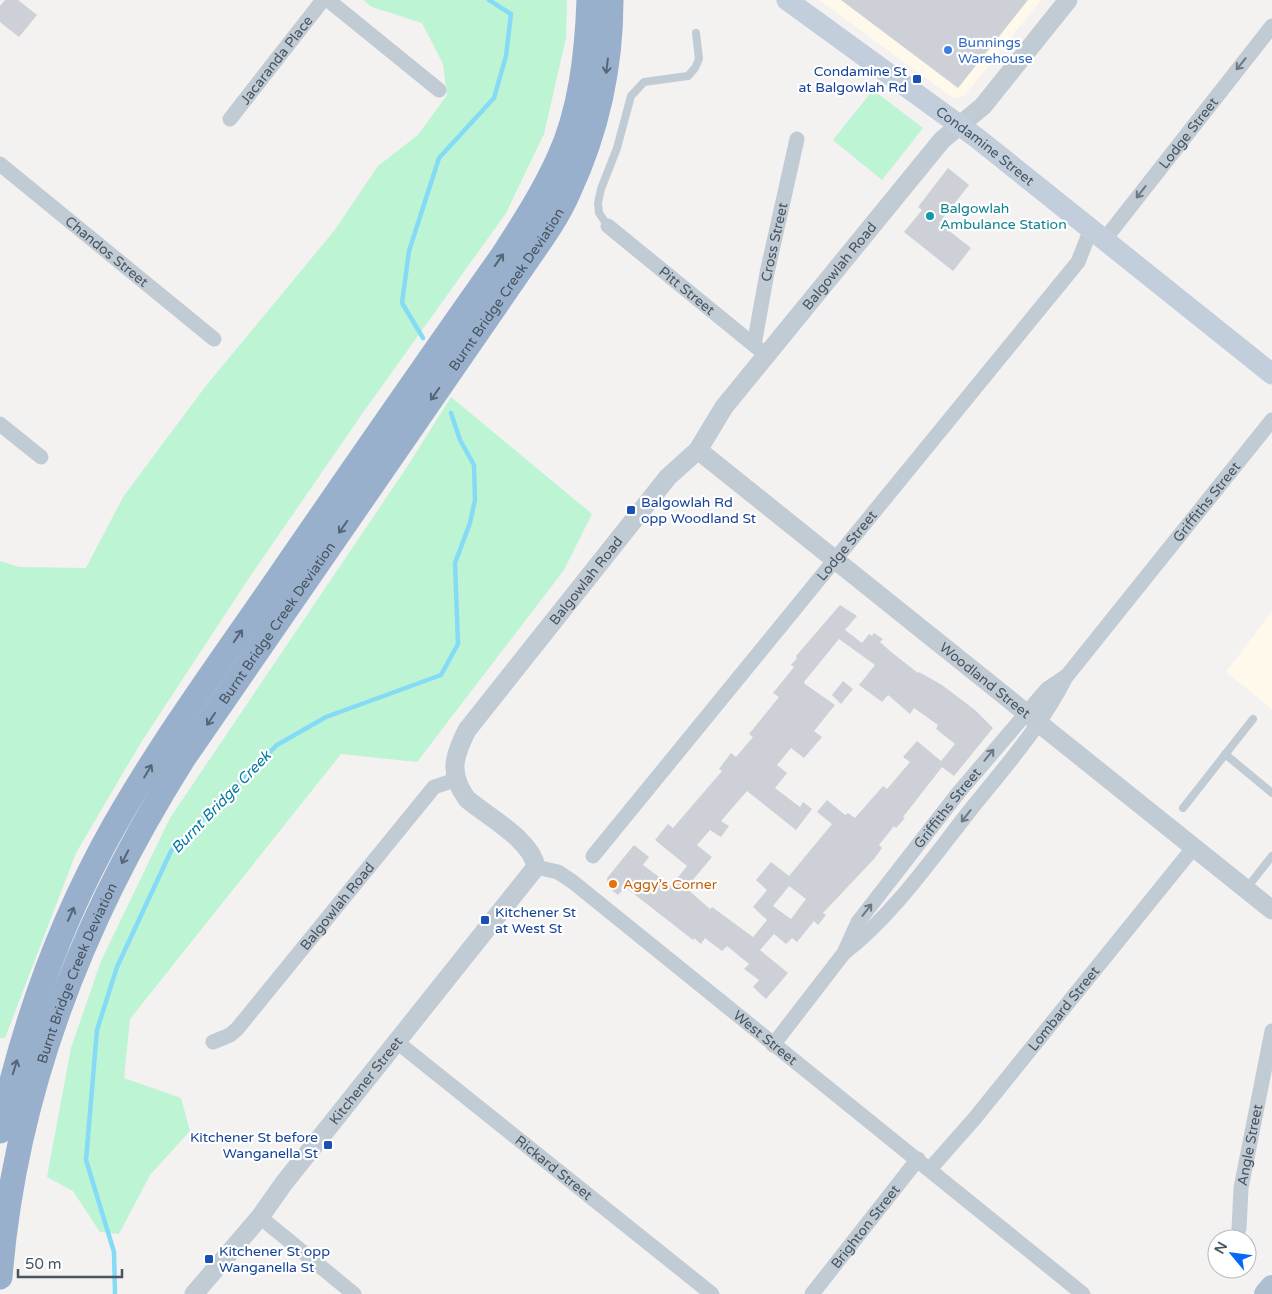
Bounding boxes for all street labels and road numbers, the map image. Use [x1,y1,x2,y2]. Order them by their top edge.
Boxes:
street label: Jacaranda Place [237,12,317,108]
street label: Lodge Street [1155,94,1222,172]
street label: Condamine Street [932,103,1038,190]
street label: Cross Street [758,200,792,283]
street label: Burnt Bridge Creek Deviation [445,205,568,374]
street label: Chandos Street [61,213,152,291]
street label: Balgowlah Road [799,219,880,313]
street label: Pitt Street [655,263,719,319]
street label: Griffiths Street [1169,458,1245,546]
street label: Lodge Street [813,507,881,584]
street label: Balgowlah Road [546,533,626,628]
street label: Burnt Bridge Creek Deviation [215,539,339,708]
street label: Woodland Street [936,639,1034,723]
street label: Griffiths Street [910,764,985,852]
street label: Balgowlah Road [297,859,378,954]
street label: Burnt Bridge Creek Deviation [34,880,121,1066]
street label: Lombard Street [1025,962,1104,1054]
street label: West Street [730,1007,801,1069]
street label: Kitchener Street [326,1033,407,1128]
street label: Angle Street [1234,1102,1266,1187]
street label: Rickard Street [512,1132,596,1204]
street label: Brighton Street [827,1181,904,1272]

